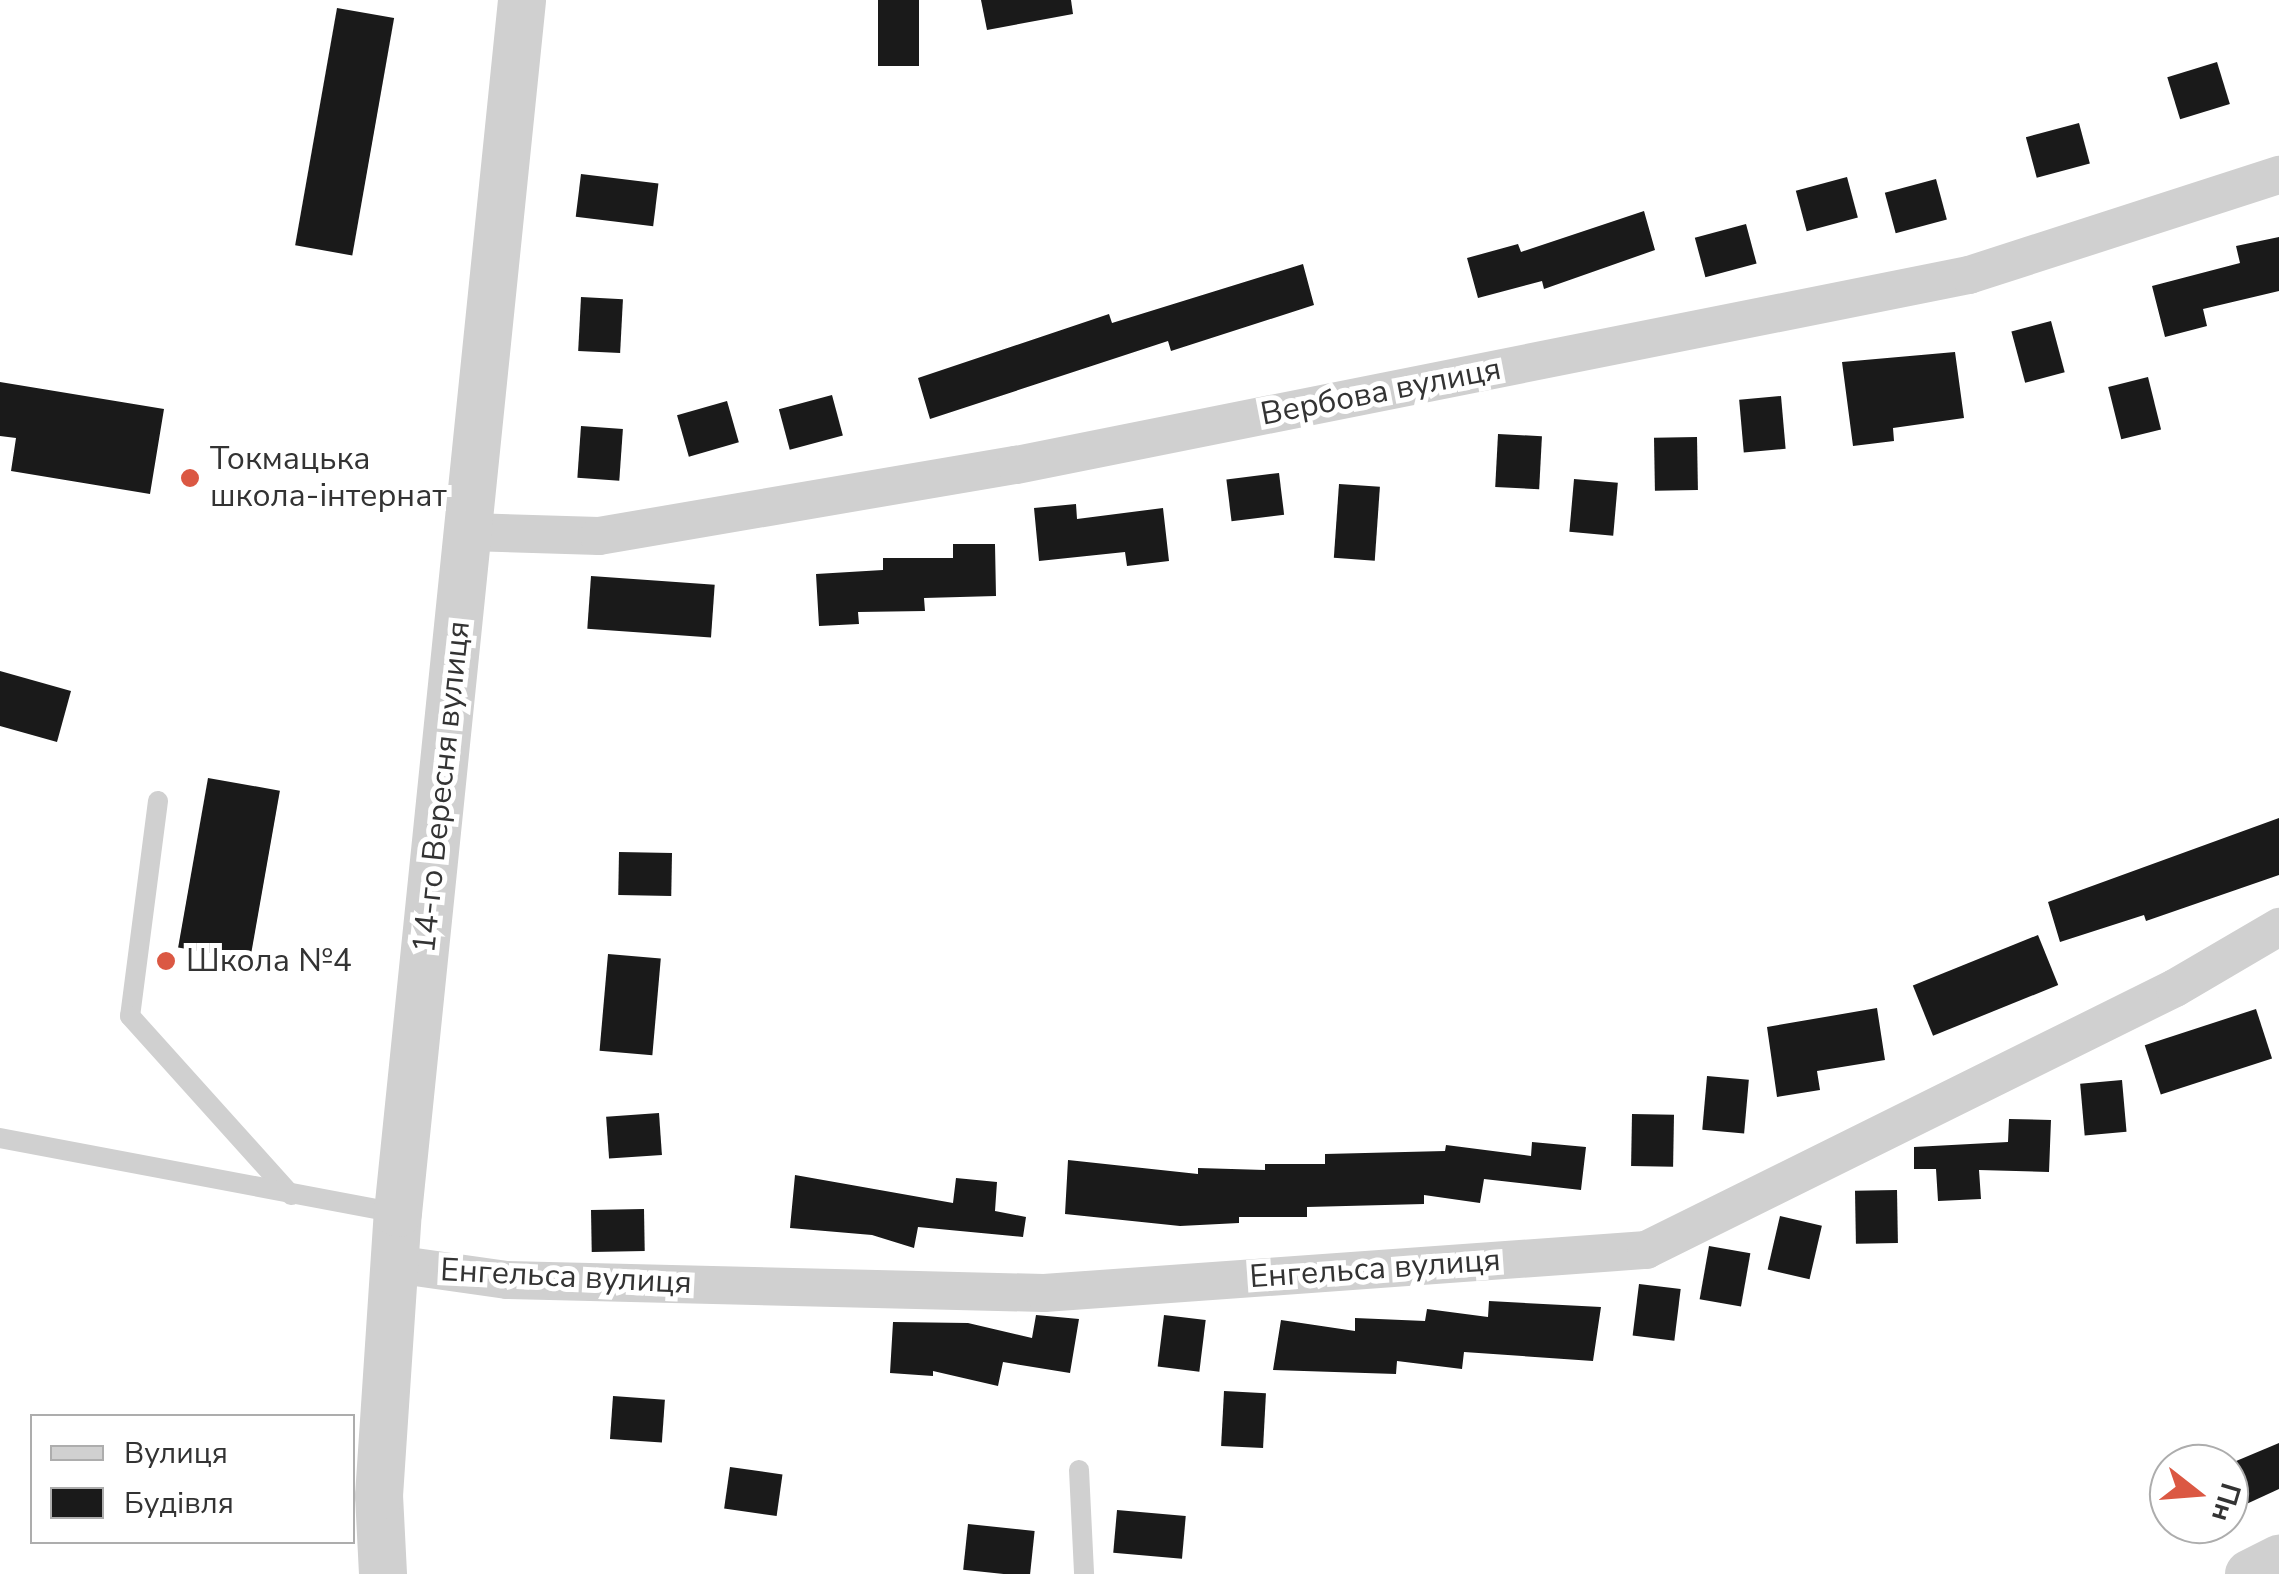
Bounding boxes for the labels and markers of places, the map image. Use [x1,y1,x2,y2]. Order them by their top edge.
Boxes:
place label: Токмацька школа-інтернат [210,441,447,516]
marker: Токмацька школа-інтернат [179,467,201,489]
place label: Школа №4 [186,942,352,980]
marker: Школа №4 [155,950,177,972]

